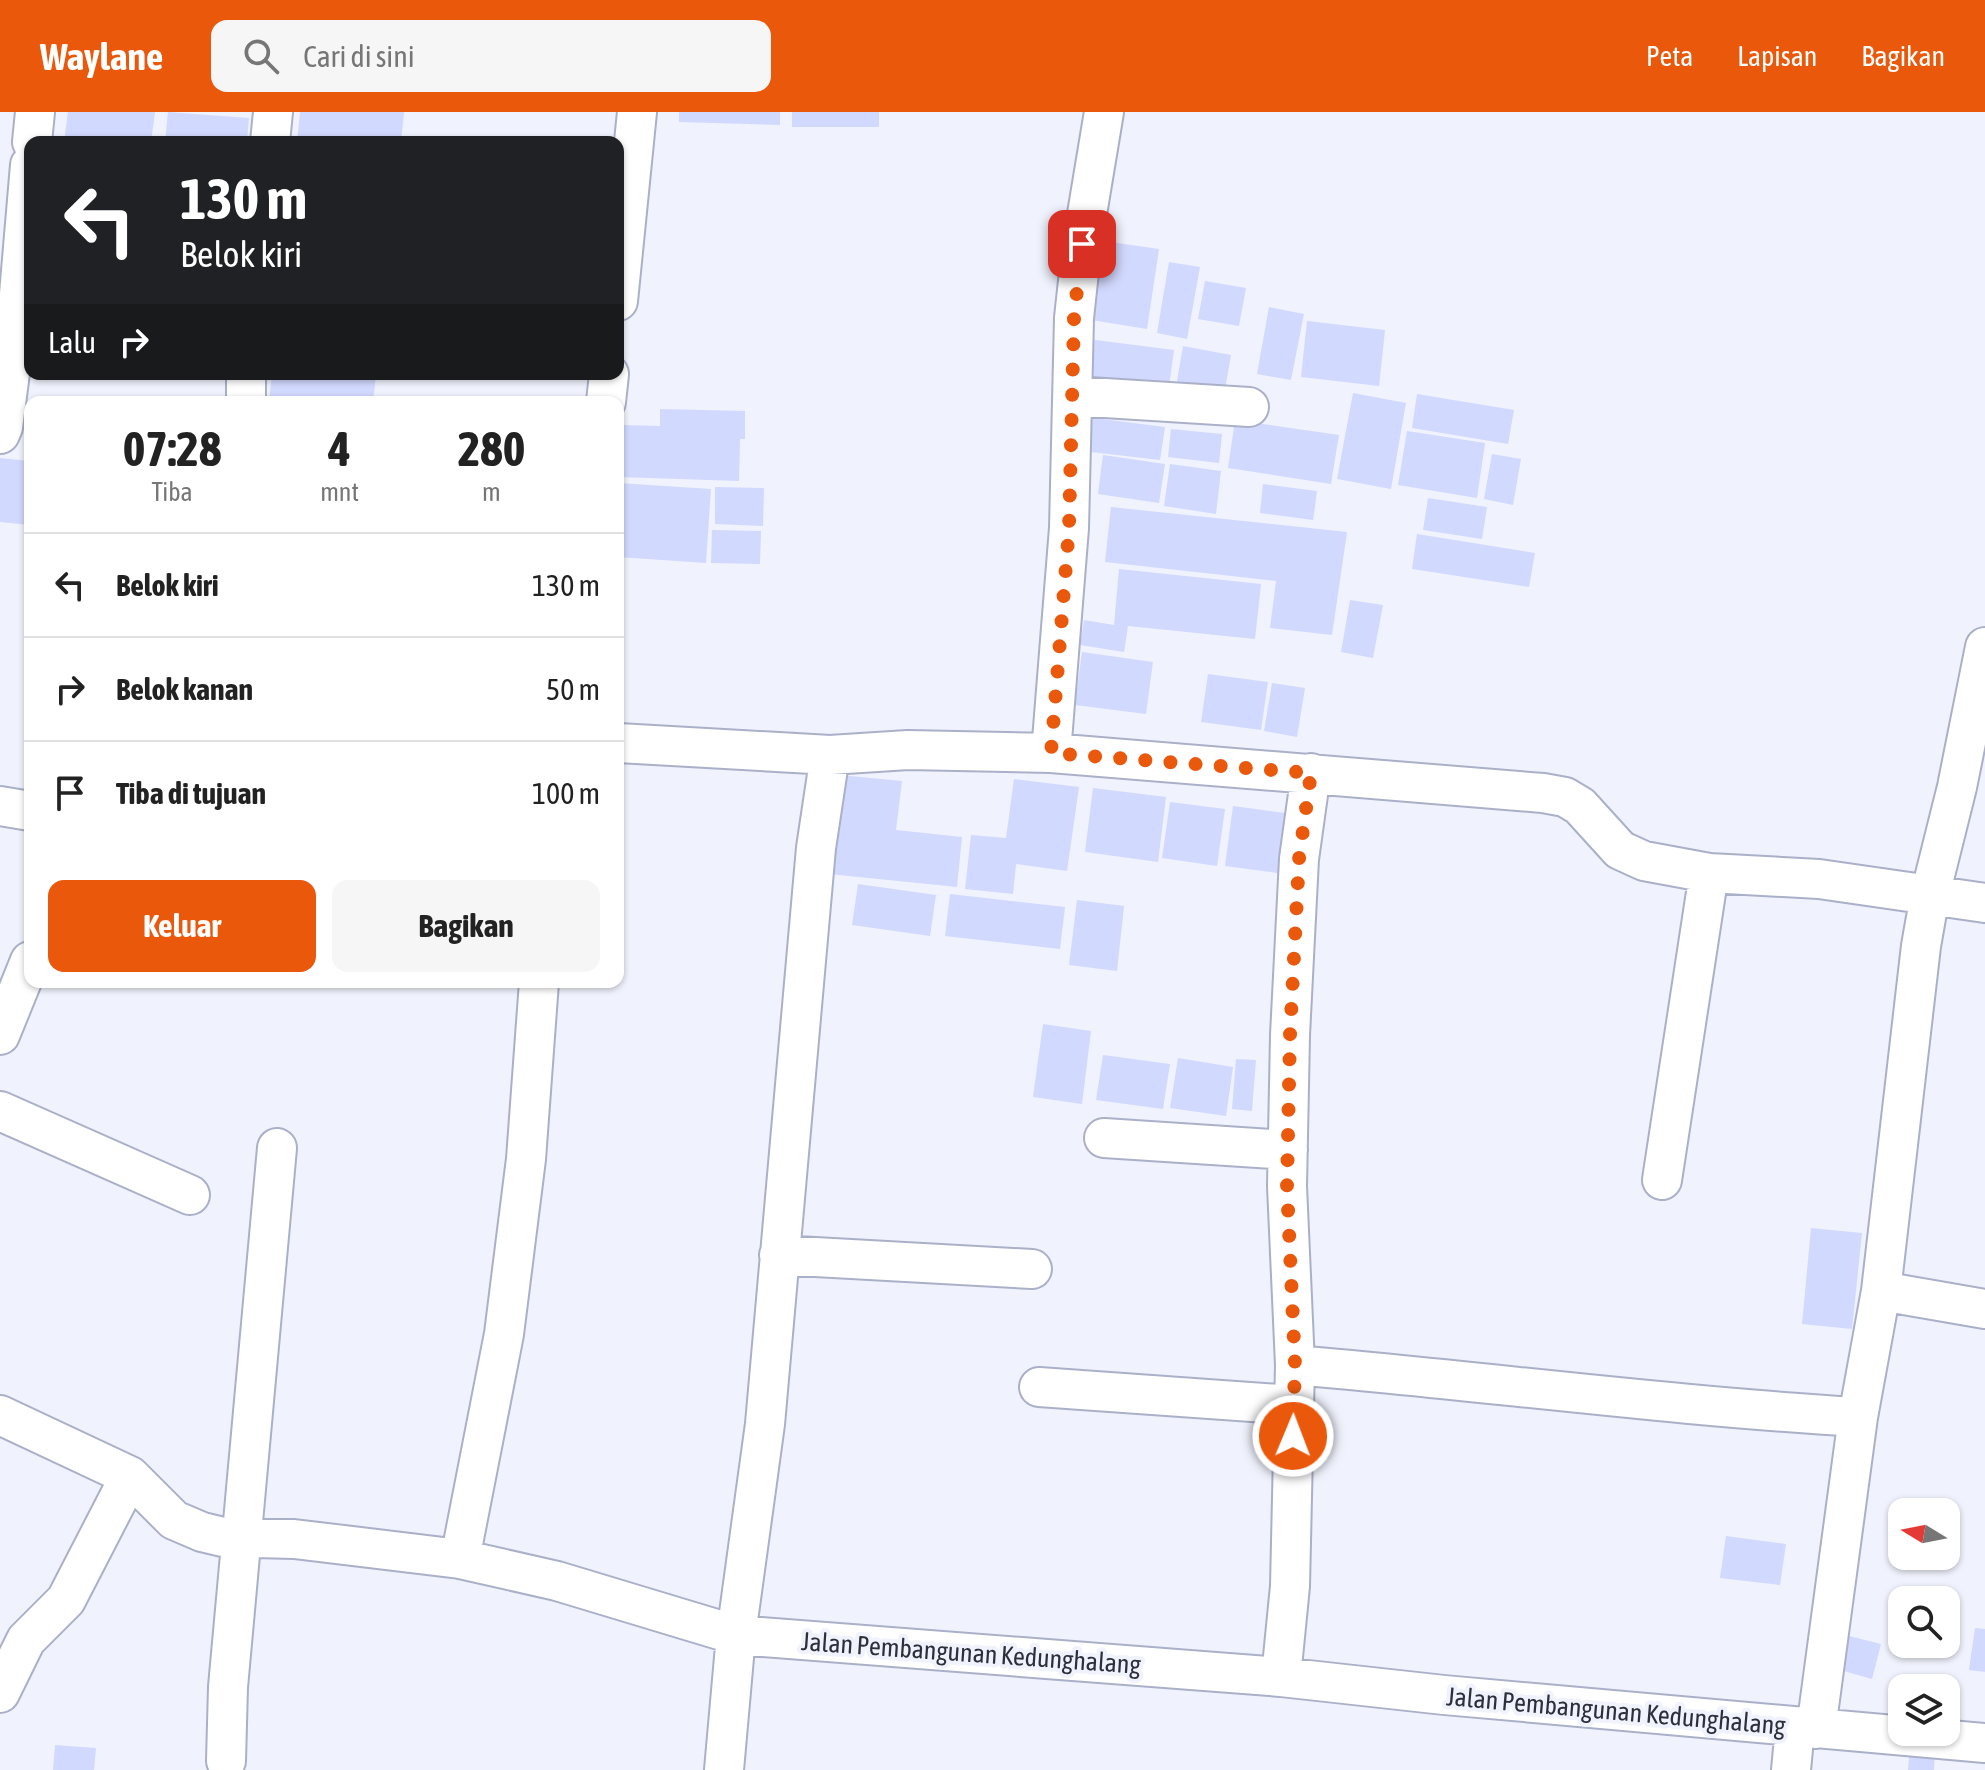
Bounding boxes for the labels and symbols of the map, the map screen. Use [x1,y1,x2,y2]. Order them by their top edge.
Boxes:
pin [1048,210,1116,278]
position arrow [1251,1394,1335,1478]
north arrow [1888,1498,1960,1570]
street label: Jalan Pembangunan Kedunghalang [800,1626,1143,1680]
street label: Jalan Pembangunan Kedunghalang [1445,1681,1788,1741]

